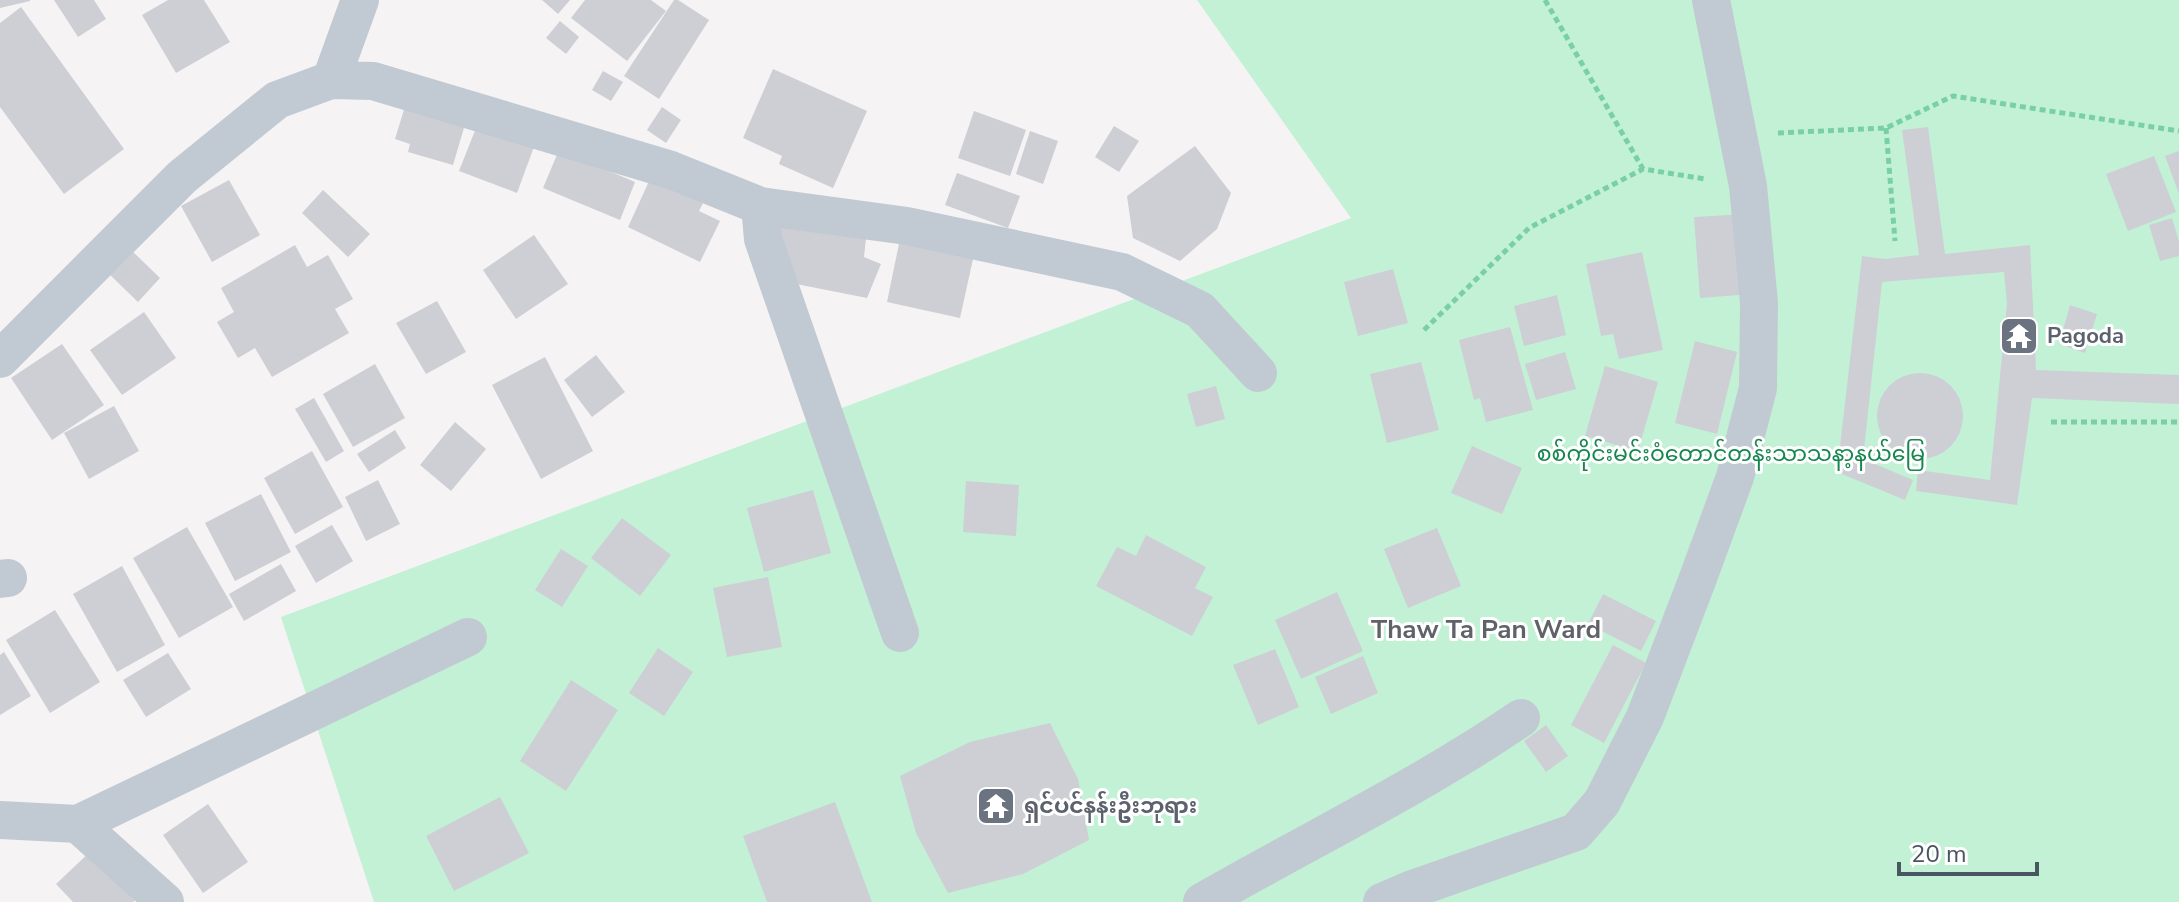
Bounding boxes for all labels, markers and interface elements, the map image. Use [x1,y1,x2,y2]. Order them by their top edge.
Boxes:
temple icon: Pagoda [1998,315,2040,357]
place label: Pagoda [2047,321,2124,351]
park label: စစ်ကိုင်းမင်းဝံတောင်တန်းသာသနာ့နယ်မြေ [1537,438,1925,471]
district label: Thaw Ta Pan Ward [1371,612,1601,647]
temple icon: ရှင်ပင်နန်းဦးဘုရား [975,785,1017,827]
place label: ရှင်ပင်နန်းဦးဘုရား [1024,790,1197,823]
scale bar [1899,826,2037,876]
text: 20 m [1911,838,1967,870]

